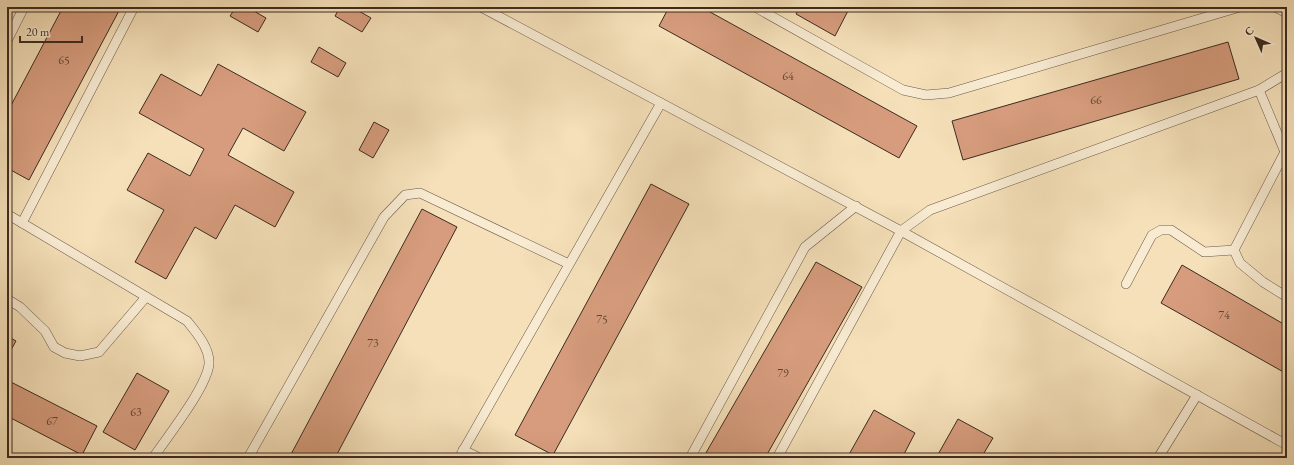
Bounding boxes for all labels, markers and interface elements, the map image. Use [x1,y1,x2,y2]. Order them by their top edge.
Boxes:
scale bar [20,18,82,44]
north arrow [1236,18,1276,58]
text: С [1241,23,1257,39]
text: 20 m [26,24,50,40]
house number: 65 [58,52,70,68]
house number: 64 [782,68,794,84]
house number: 66 [1090,92,1102,108]
house number: 74 [1218,307,1230,323]
house number: 75 [596,311,608,327]
house number: 73 [367,335,379,351]
house number: 79 [777,365,789,381]
house number: 63 [130,404,142,420]
house number: 67 [46,413,58,429]

